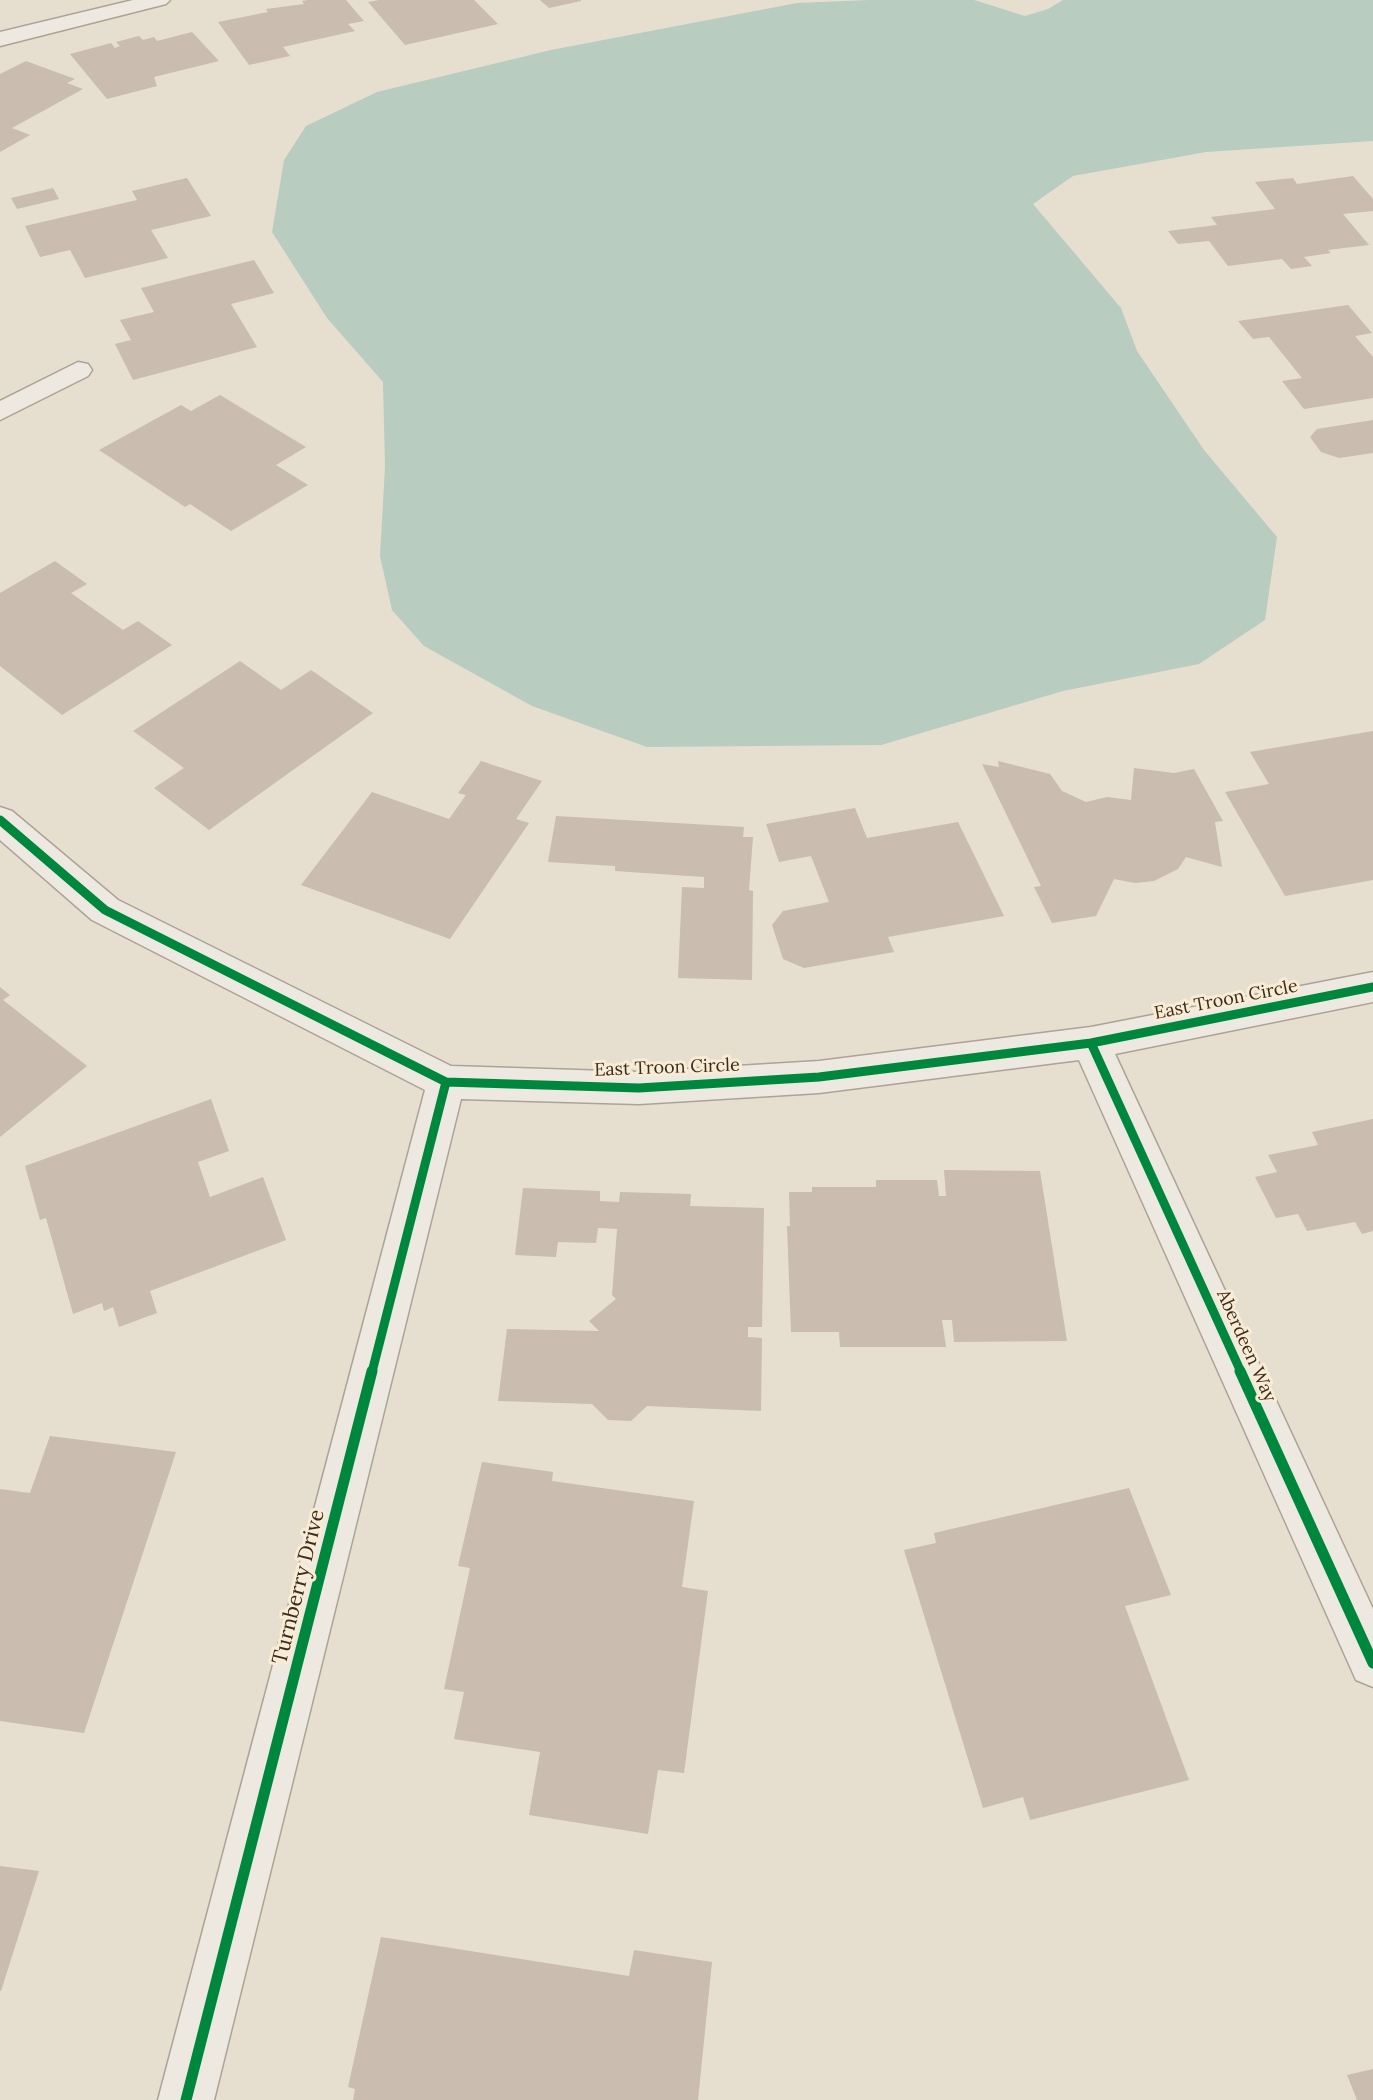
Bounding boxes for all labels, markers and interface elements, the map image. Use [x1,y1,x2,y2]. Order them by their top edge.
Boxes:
street label: East Troon Circle [1152,975,1300,1025]
street label: East Troon Circle [594,1055,740,1081]
street label: Aberdeen Way [1212,1286,1280,1406]
street label: Turnberry Drive [268,1507,330,1667]

